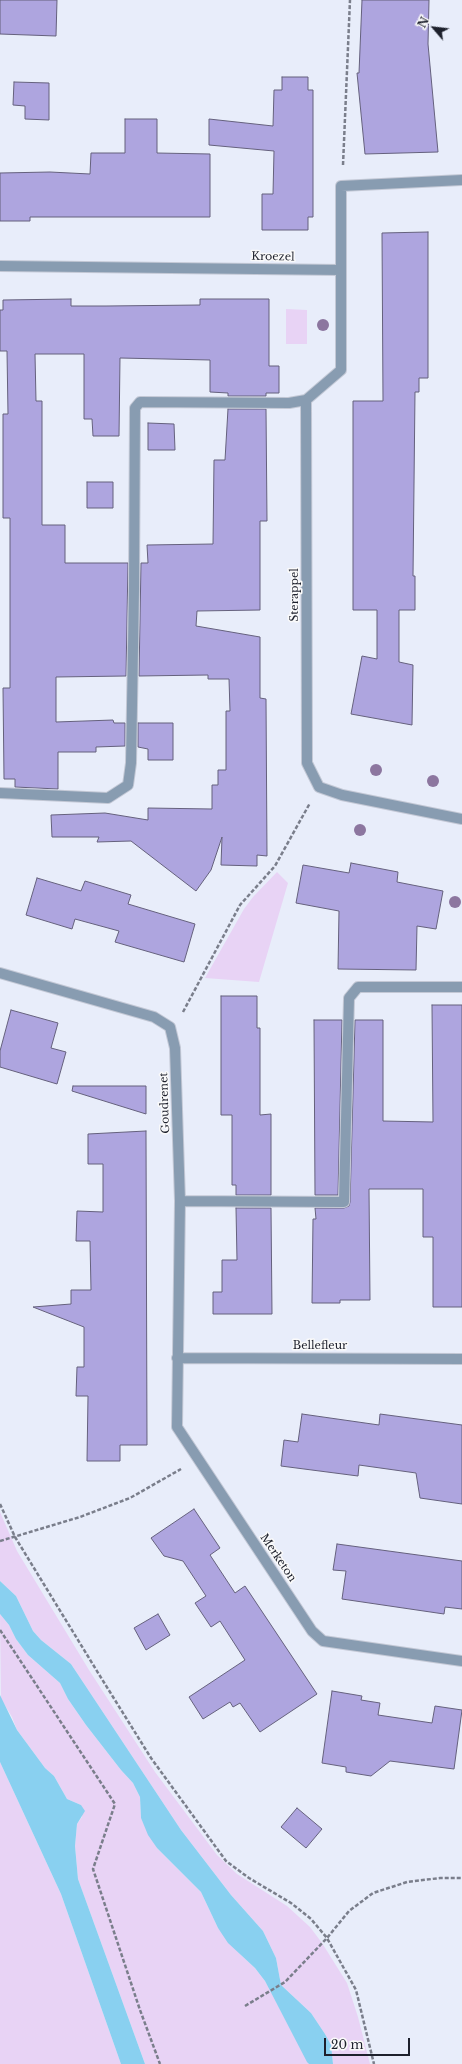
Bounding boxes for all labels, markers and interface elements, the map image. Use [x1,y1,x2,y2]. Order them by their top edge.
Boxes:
north arrow [414,8,454,48]
text: N [415,15,432,30]
street label: Kroezel [251,250,295,264]
street label: Sterappel [288,568,302,622]
street label: Goudrenet [157,1072,173,1134]
street label: Bellefleur [293,1339,347,1353]
street label: Merketon [257,1532,299,1584]
scale bar [326,2030,412,2056]
text: 20 m [331,2037,363,2052]

